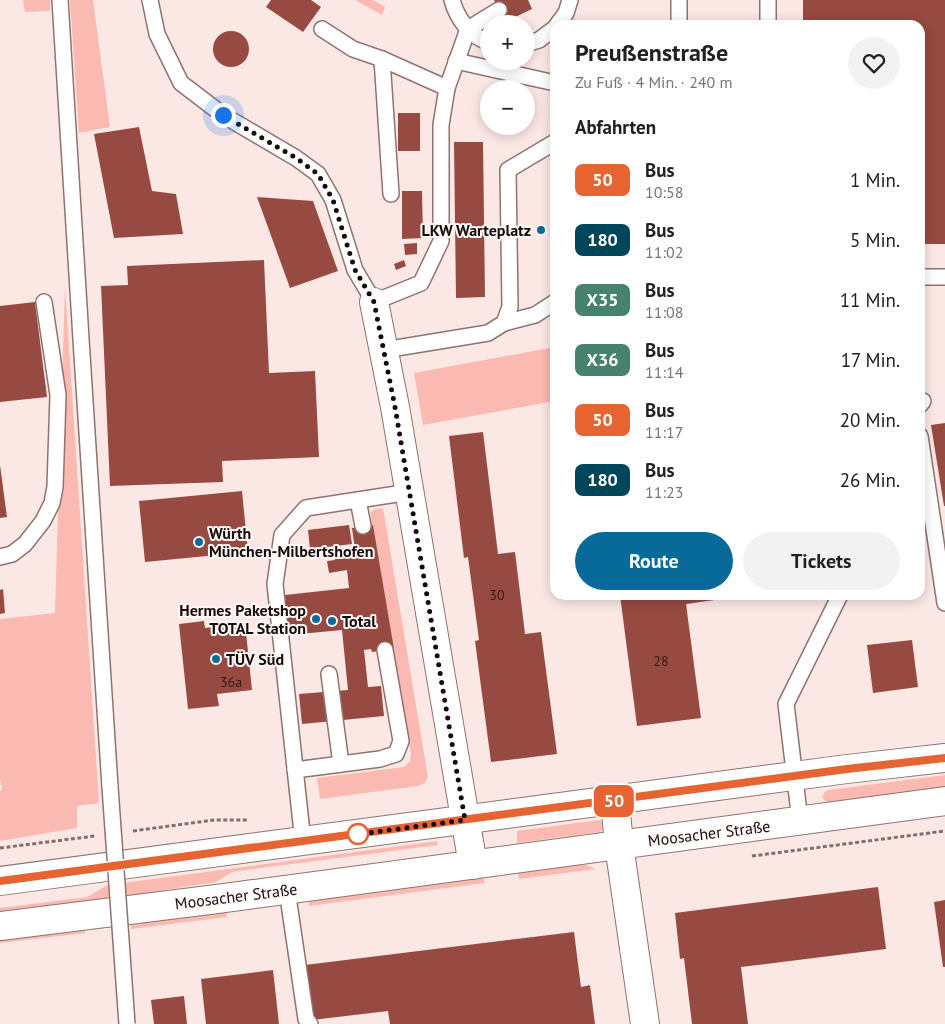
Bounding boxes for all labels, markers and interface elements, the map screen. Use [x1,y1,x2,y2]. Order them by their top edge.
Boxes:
map controls [480,15,535,135]
button: + [480,15,535,70]
text: Preußenstraße [575,37,728,68]
button: heart [848,37,900,89]
text: Zu Fuß · 4 Min. · 240 m [575,72,733,92]
button: − [480,80,535,135]
your location [211,103,236,128]
text: Abfahrten [575,115,656,139]
text: Bus [645,158,674,182]
text: 50 [592,168,613,191]
text: 1 Min. [850,168,900,192]
text: 10:58 [645,182,683,202]
text: Bus [645,218,674,242]
place label: LKW Warteplatz [421,220,531,240]
marker: LKW Warteplatz [535,224,547,236]
text: 180 [587,228,618,251]
text: 5 Min. [850,228,900,252]
text: 11:02 [645,242,683,262]
text: Bus [645,278,674,302]
text: X35 [587,288,618,311]
text: 11 Min. [840,288,900,312]
text: 11:08 [645,302,683,322]
text: Bus [645,338,674,362]
text: X36 [587,348,618,371]
text: 17 Min. [841,348,900,372]
text: 11:14 [645,362,683,382]
text: Bus [645,398,674,422]
text: 50 [592,408,613,431]
text: 20 Min. [840,408,900,432]
text: 11:17 [645,422,683,442]
text: Bus [645,458,674,482]
text: 180 [587,468,618,491]
text: 26 Min. [840,468,900,492]
text: 11:23 [645,482,683,502]
place label: Würth München-Milbertshofen [209,523,373,561]
button: Route [575,532,733,590]
button: Tickets [743,532,900,590]
marker: Würth München-Milbertshofen [193,536,205,548]
house number: 30 [489,586,505,604]
place label: Hermes Paketshop TOTAL Station [179,600,306,638]
place label: Total [342,611,376,631]
marker: Hermes Paketshop TOTAL Station [310,613,322,625]
marker: Total [326,615,338,627]
place label: TÜV Süd [226,649,284,669]
house number: 28 [653,652,669,670]
marker: TÜV Süd [210,653,222,665]
house number: 36a [220,673,242,691]
line badge: 50 [592,785,636,817]
text: 50 [604,789,624,812]
street label: Moosacher Straße [647,816,771,850]
unlabelled marker [347,823,369,845]
street label: Moosacher Straße [174,879,298,913]

